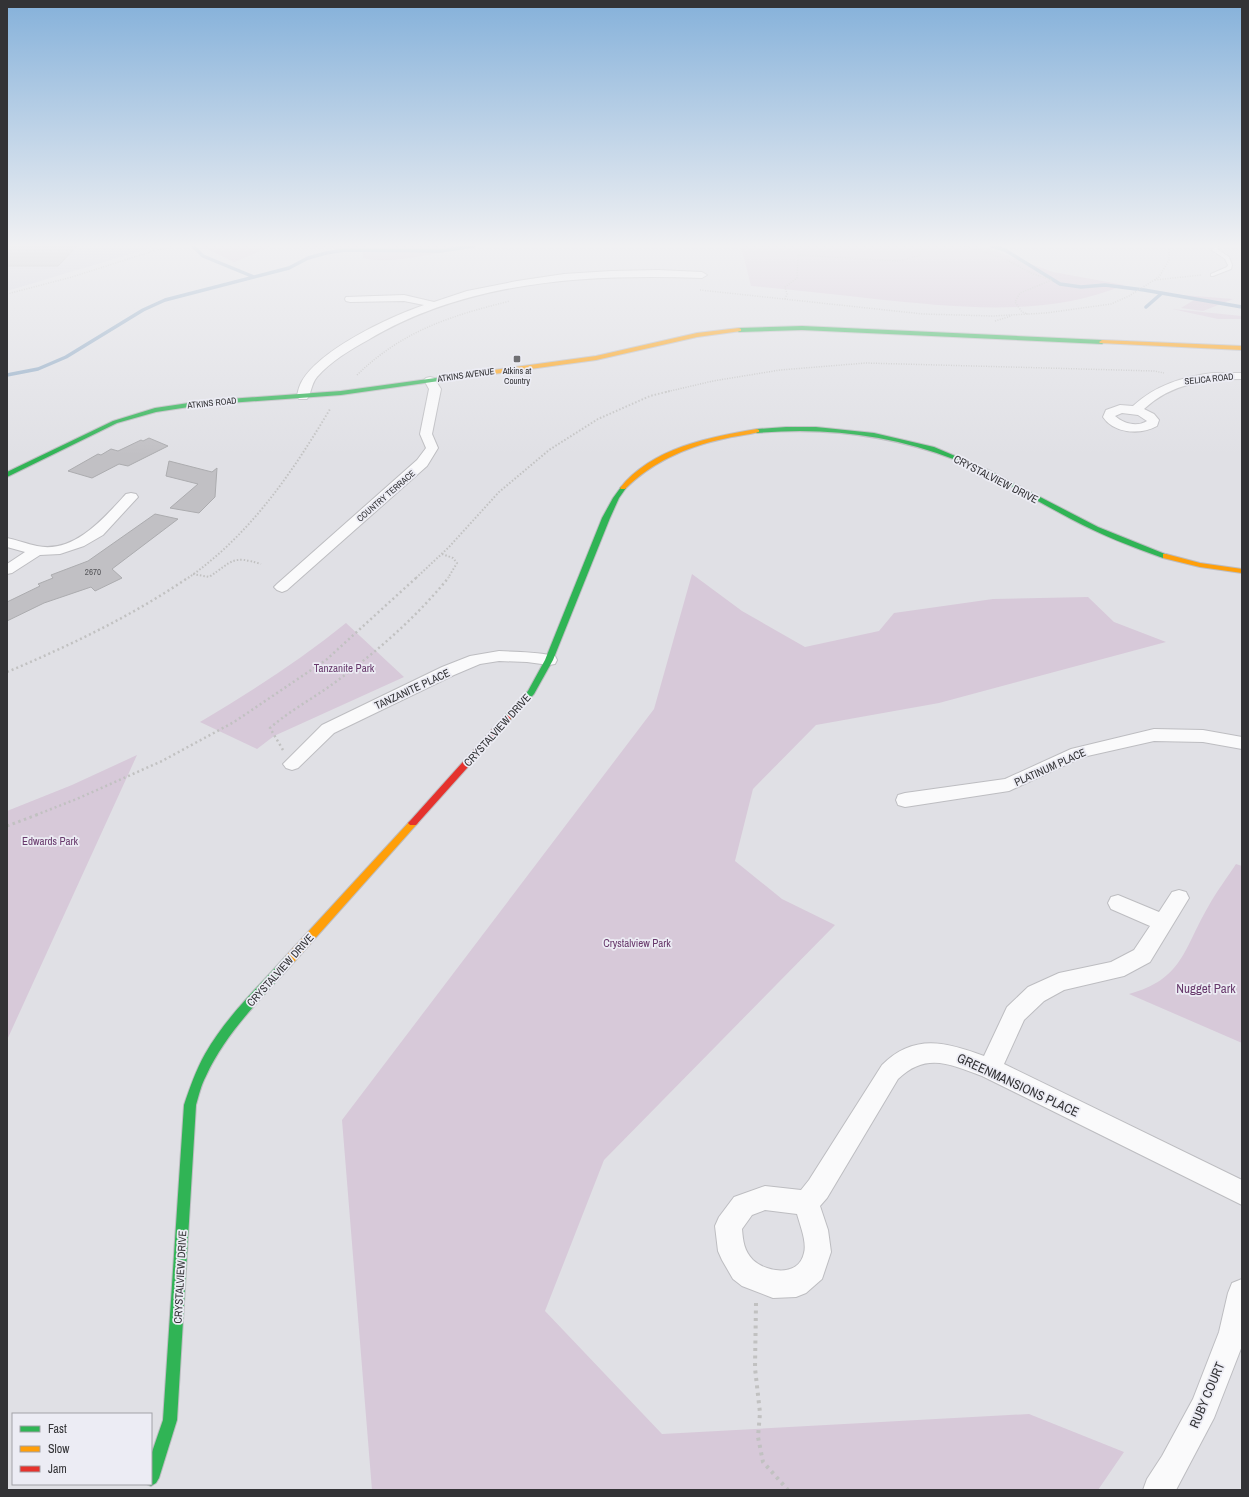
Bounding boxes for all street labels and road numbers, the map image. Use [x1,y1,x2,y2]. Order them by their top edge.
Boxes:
street label: ATKINS AVENUE [436,365,495,385]
street label: SELICA ROAD [1184,370,1234,388]
street label: ATKINS ROAD [186,394,237,412]
street label: CRYSTALVIEW DRIVE [951,452,1041,506]
street label: COUNTRY TERRACE [354,467,418,525]
street label: TANZANITE PLACE [372,665,452,713]
street label: CRYSTALVIEW DRIVE [461,691,533,769]
street label: PLATINUM PLACE [1012,745,1088,789]
street label: CRYSTALVIEW DRIVE [244,931,316,1009]
street label: GREENMANSIONS PLACE [954,1049,1082,1121]
street label: CRYSTALVIEW DRIVE [171,1230,189,1324]
street label: RUBY COURT [1185,1359,1229,1431]

